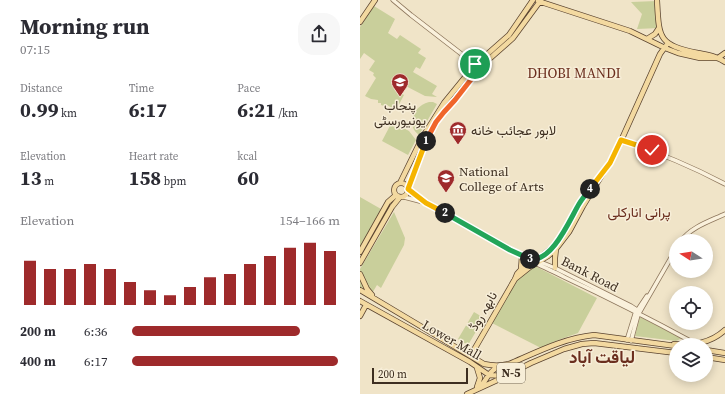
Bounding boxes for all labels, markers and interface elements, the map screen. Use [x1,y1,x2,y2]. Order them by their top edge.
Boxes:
text: Morning run [20,11,150,41]
button: share [298,13,340,55]
text: 07:15 [20,41,50,58]
pin [458,47,492,81]
icon: arrive [464,53,486,75]
district label: DHOBI MANDI [527,63,621,83]
school or university icon: پنجاب یونیورسٹی [390,72,410,97]
text: Distance [20,81,63,96]
text: Time [129,81,154,96]
text: Pace [237,81,260,96]
text: 0.99 [20,96,59,124]
text: 6:17 [129,96,167,124]
text: 6:21 [237,96,276,124]
place label: پنجاب یونیورسٹی [374,97,426,129]
text: km [59,106,77,121]
text: /km [276,106,298,121]
museum icon: لاہور عجائب خانه [448,120,468,145]
place label: لاہور عجائب خانه [471,122,556,140]
pin: 1 [416,131,436,151]
text: 1 [423,133,429,148]
pin [635,133,669,167]
icon: check [641,139,663,161]
text: Elevation [20,149,66,164]
text: Heart rate [129,149,178,164]
text: kcal [237,149,257,164]
place label: National College of Arts [459,163,544,195]
text: 13 [20,164,42,192]
text: 158 [129,164,161,192]
text: 60 [237,164,259,192]
school or university icon: National College of Arts [436,168,456,193]
text: m [42,174,54,189]
text: bpm [161,174,186,189]
pin: 4 [580,179,600,199]
text: 4 [587,181,593,196]
district label: پرانی انارکلی [607,202,671,222]
pin: 2 [435,203,455,223]
text: 2 [442,205,448,220]
text: Elevation [20,212,74,229]
text: 154–166 m [280,212,340,229]
north arrow [669,234,713,278]
map controls [669,234,713,382]
pin: 3 [520,249,540,269]
text: 3 [527,251,533,266]
street label: Bank Road [558,252,622,296]
button: locate [669,286,713,330]
street label: نابھہ روڈ [465,288,501,334]
street label: Lower Mall [419,316,485,364]
text: 200 m [20,323,56,340]
text: 6:36 [84,323,107,340]
button: layers [669,338,713,382]
district label: لیاقت آباد [569,345,635,369]
text: 400 m [20,353,56,370]
text: 6:17 [84,353,107,370]
road number: N-5 [497,363,525,383]
scale bar [372,366,468,385]
text: 200 m [378,367,407,382]

